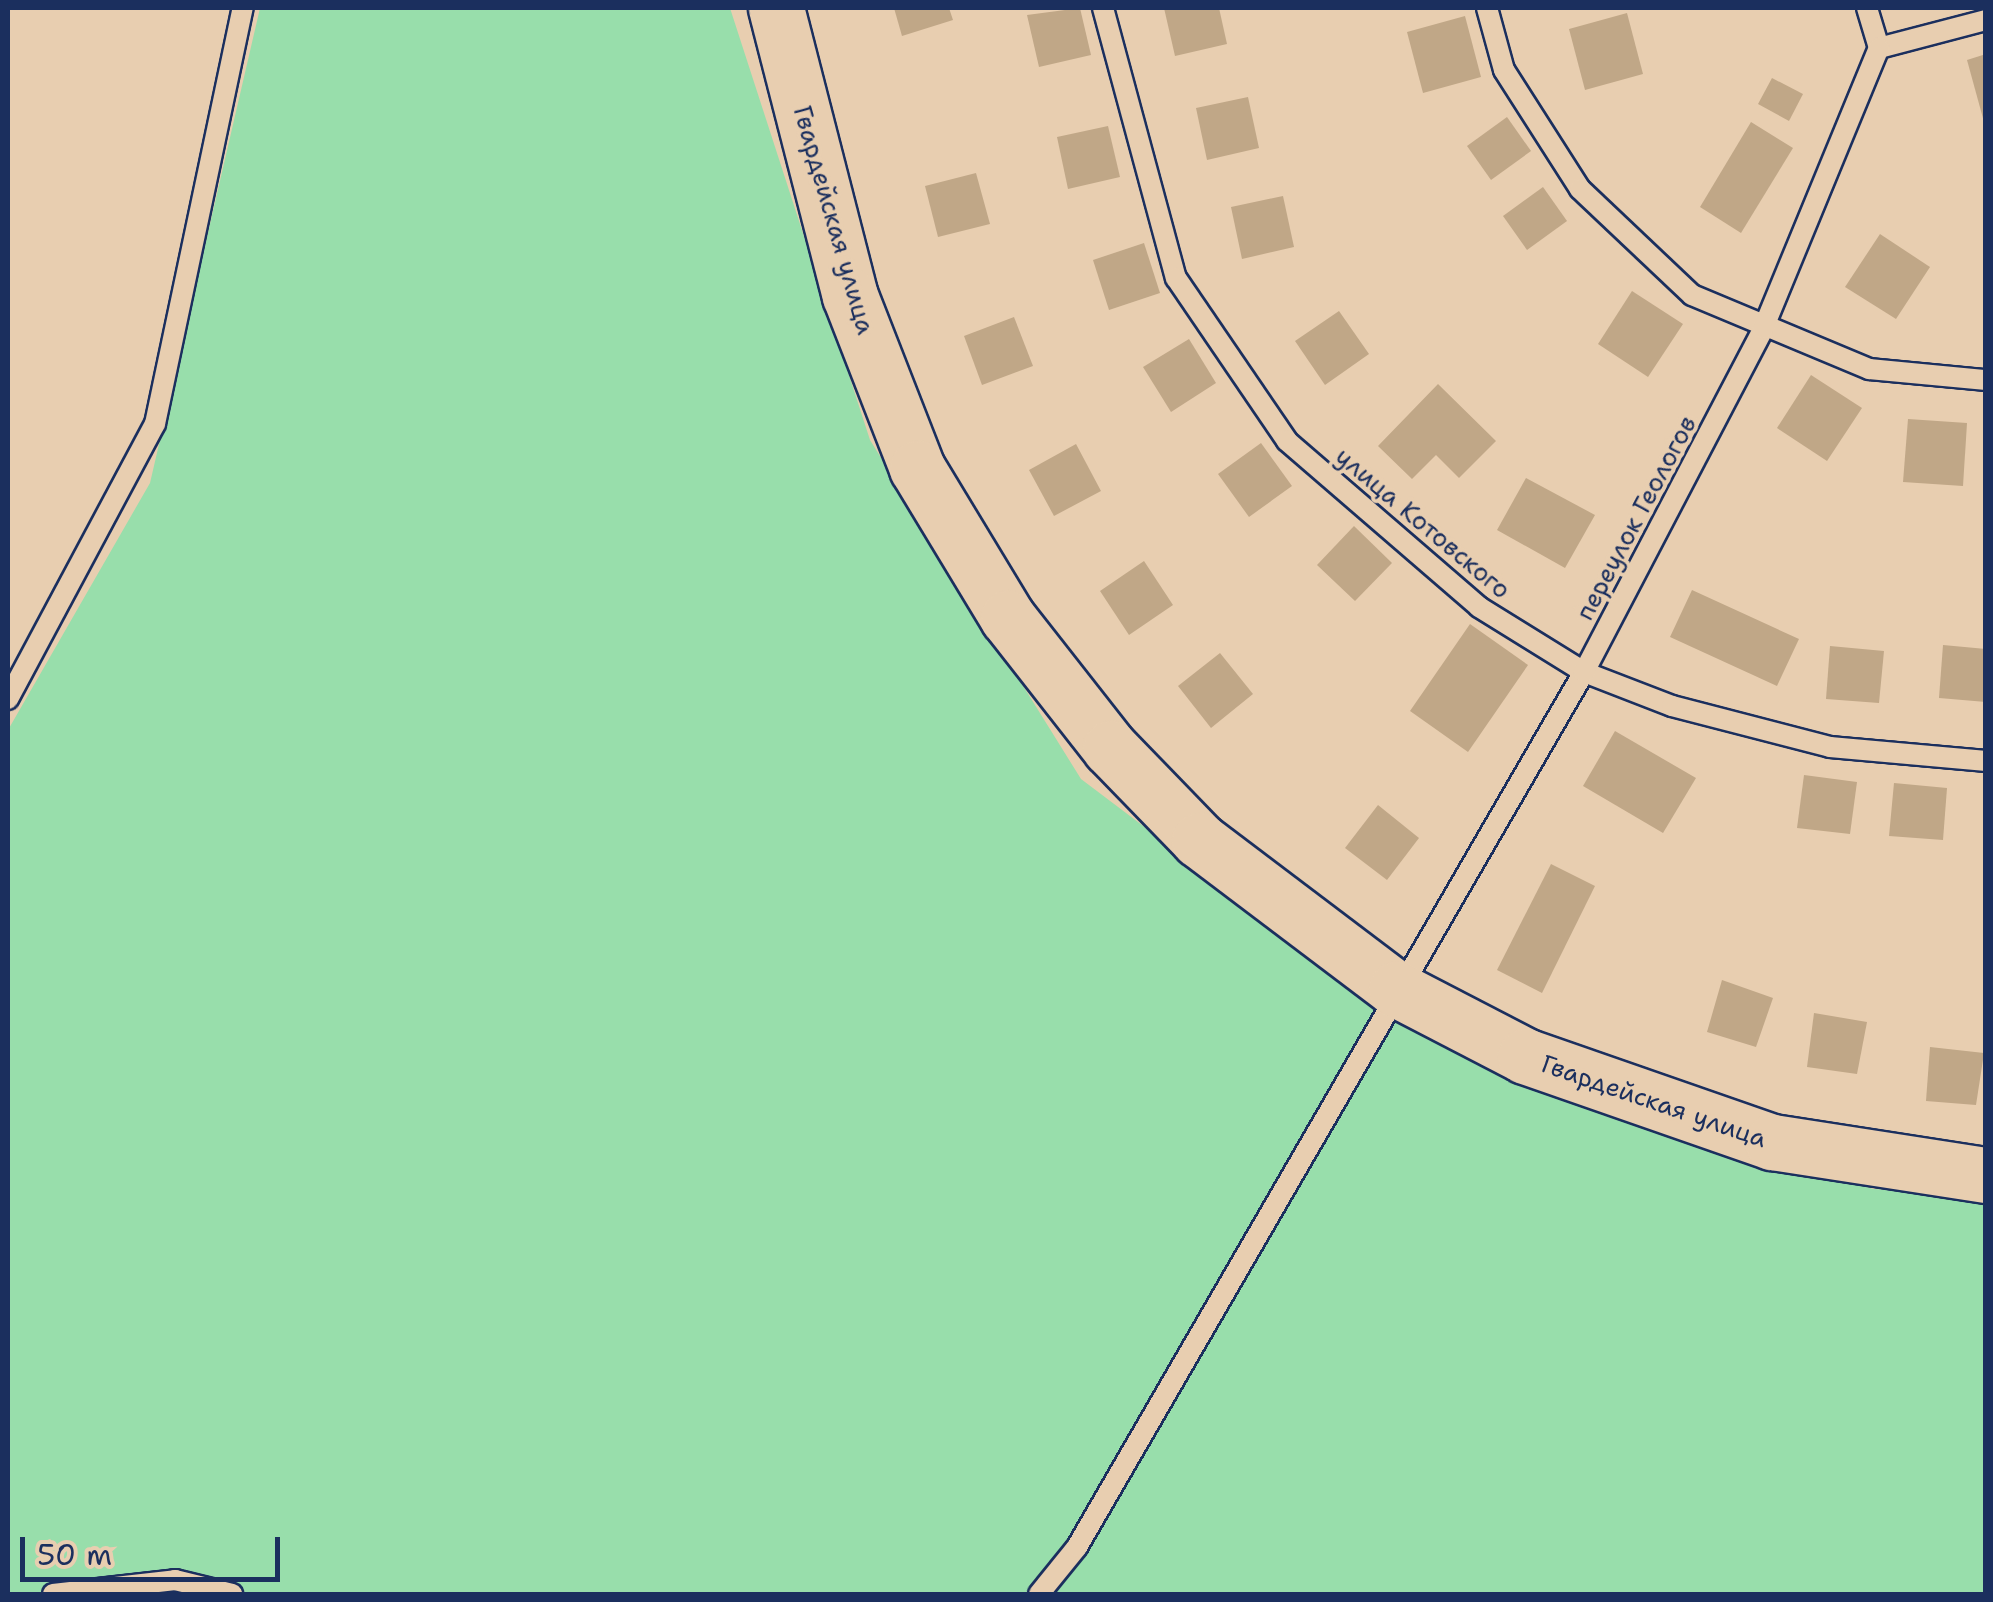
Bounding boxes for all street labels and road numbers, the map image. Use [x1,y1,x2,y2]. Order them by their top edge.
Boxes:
street label: Гвардейская улица [787,102,881,338]
street label: переулок Геологов [1570,411,1702,625]
street label: улица Котовского [1330,441,1516,605]
street label: Гвардейская улица [1537,1048,1771,1154]

